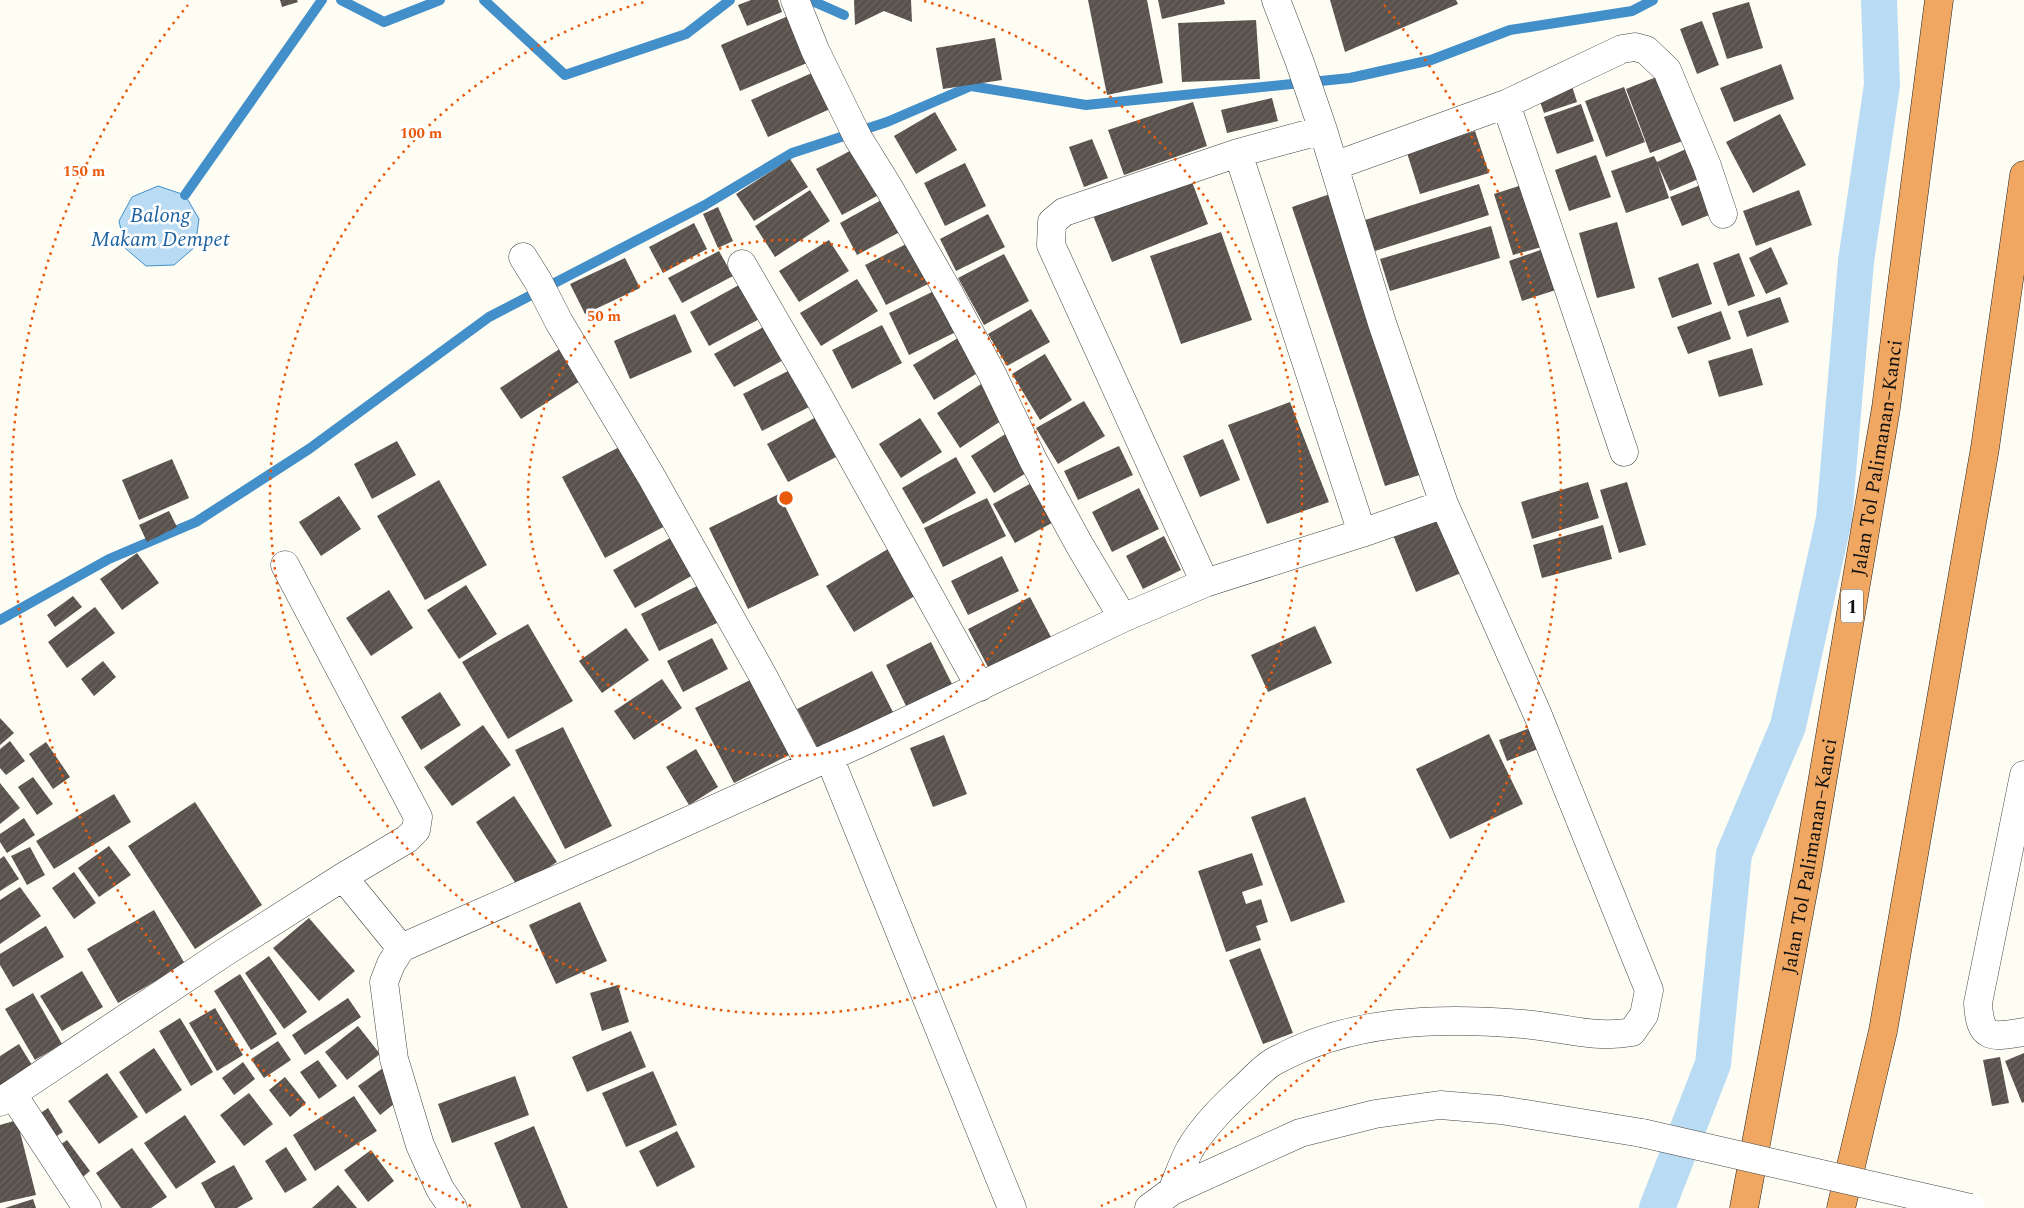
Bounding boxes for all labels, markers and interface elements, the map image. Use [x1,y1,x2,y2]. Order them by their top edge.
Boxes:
text: 100 m [400,122,443,145]
text: 150 m [63,160,106,183]
water label: Balong Makam Dempet [91,200,230,256]
text: 50 m [587,305,622,328]
street label: Jalan Tol Palimanan–Kanci [1844,338,1911,578]
centre of rings [777,489,795,507]
road number: 1 [1841,590,1863,622]
street label: Jalan Tol Palimanan–Kanci [1774,736,1845,976]

